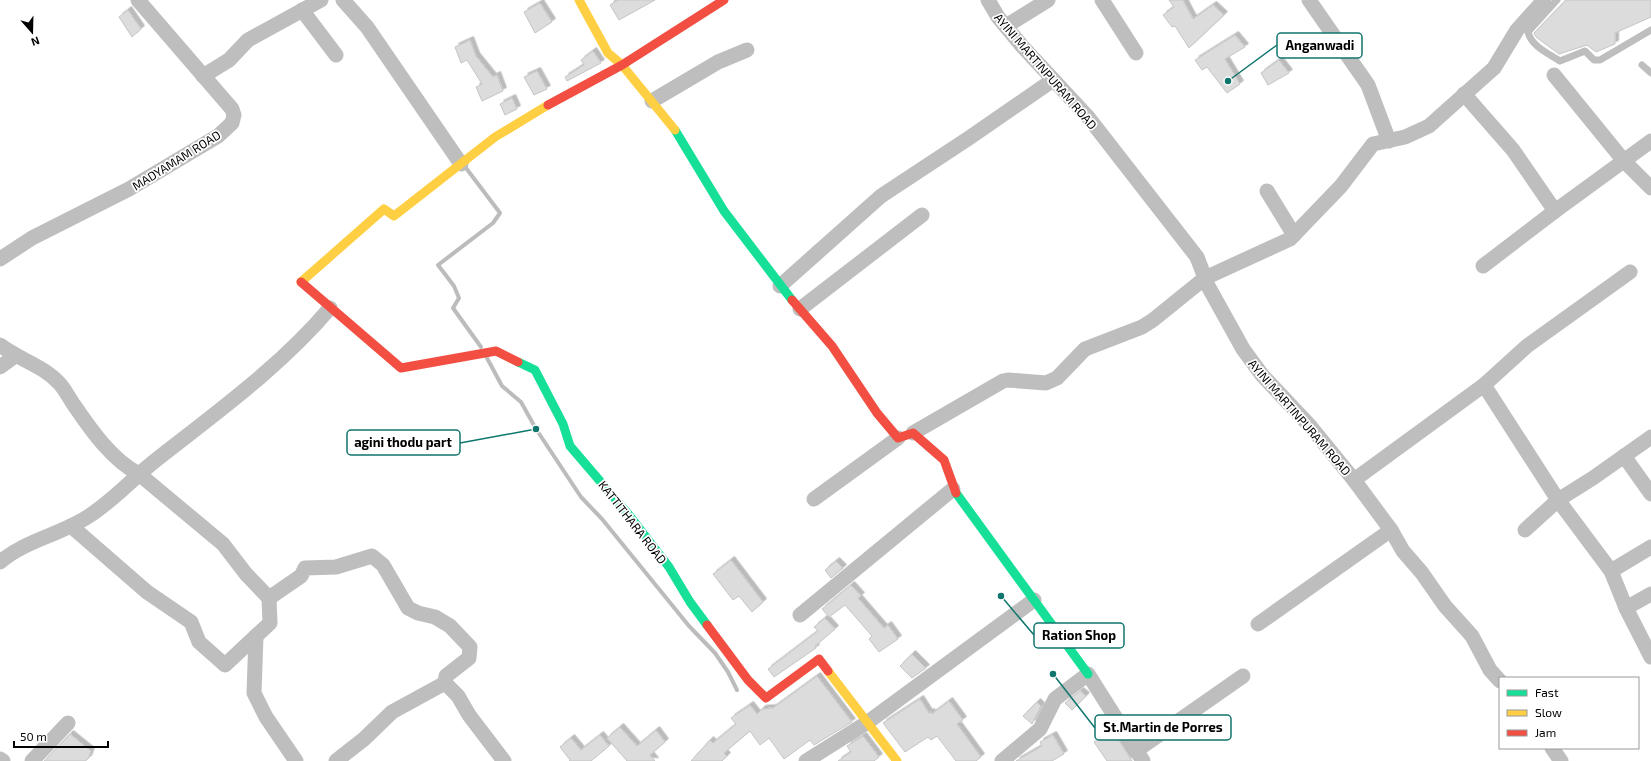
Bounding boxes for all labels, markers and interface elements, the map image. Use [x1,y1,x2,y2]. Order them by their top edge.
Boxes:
street label: AYINI MARTINPURAM ROAD [992,10,1100,132]
north arrow [12,12,52,52]
callout: Anganwadi [1277,33,1362,58]
text: N [30,34,42,49]
text: Anganwadi [1286,37,1354,53]
street label: MADYAMAM ROAD [129,127,223,193]
street label: AYINI MARTINPURAM ROAD [1246,356,1354,478]
callout: agini thodu part [347,430,460,455]
text: agini thodu part [354,434,453,450]
street label: KATTITHARA ROAD [596,478,670,566]
callout: Ration Shop [1034,623,1124,648]
text: Ration Shop [1042,627,1116,643]
legend [1499,677,1639,749]
text: Fast [1535,685,1559,699]
text: Slow [1535,705,1562,719]
callout: St.Martin de Porres [1095,715,1231,740]
text: St.Martin de Porres [1103,719,1223,735]
scale bar [14,723,108,749]
text: Jam [1535,725,1556,739]
text: 50 m [20,729,47,743]

